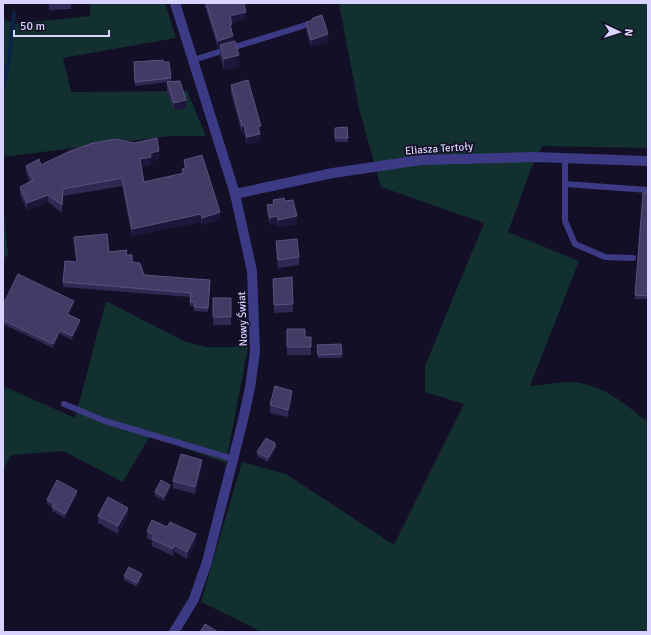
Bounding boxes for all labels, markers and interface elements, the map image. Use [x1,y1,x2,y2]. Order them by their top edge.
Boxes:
scale bar [14,12,109,38]
north arrow [599,12,639,52]
text: 50 m [20,19,45,34]
text: N [622,28,635,37]
street label: Eliasza Tertoły [404,140,474,157]
street label: Nowy Świat [234,291,250,347]

